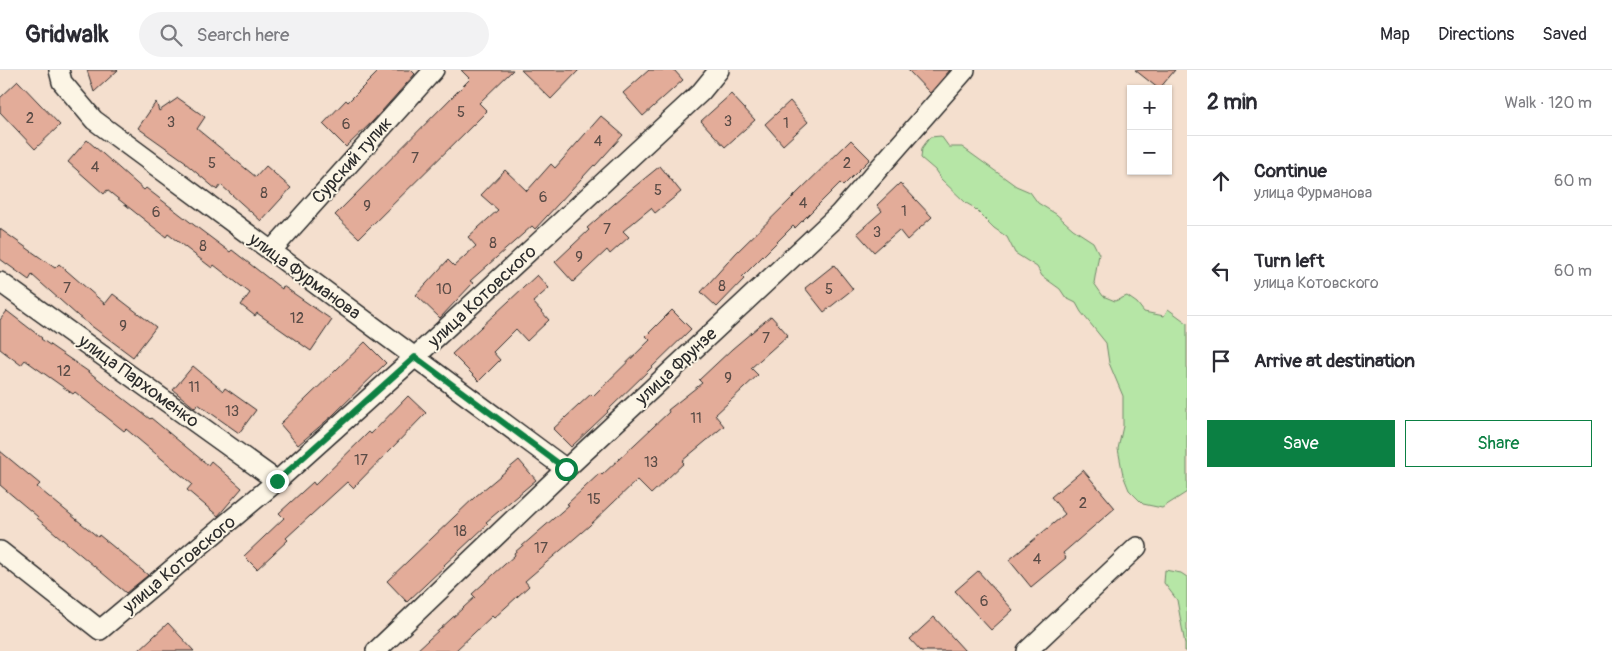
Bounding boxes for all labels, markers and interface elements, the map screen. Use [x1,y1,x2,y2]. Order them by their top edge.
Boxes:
search box [139,12,489,57]
text: Gridwalk [25,20,109,49]
icon: search [157,21,185,49]
text: Search here [197,23,289,47]
text: Map [1380,23,1410,46]
text: Directions [1438,23,1514,46]
text: Saved [1542,23,1587,46]
map controls [1127,85,1172,175]
button: + [1127,85,1172,130]
text: 2 min [1207,89,1257,116]
text: Walk · 120 m [1504,93,1592,113]
house number: 5 [457,103,465,122]
house number: 2 [26,109,34,128]
street label: Сурский тупик [307,112,398,209]
house number: 3 [724,112,732,131]
house number: 3 [167,113,175,132]
house number: 1 [783,114,789,133]
house number: 6 [342,115,350,134]
button: − [1127,130,1172,175]
house number: 4 [594,132,603,151]
house number: 7 [411,149,419,168]
house number: 5 [208,154,216,173]
house number: 2 [843,154,851,173]
house number: 4 [91,158,100,177]
text: Continue [1254,159,1327,183]
icon: ahead [1207,167,1235,195]
text: 60 m [1554,171,1592,191]
house number: 5 [654,181,662,200]
text: улица Фурманова [1254,183,1372,203]
house number: 8 [260,184,268,203]
house number: 6 [539,188,547,207]
house number: 4 [799,194,808,213]
house number: 9 [363,197,371,216]
house number: 1 [901,202,907,221]
house number: 6 [152,203,160,222]
house number: 7 [603,220,611,239]
house number: 3 [873,223,881,242]
street label: улица Фурманова [243,227,365,325]
house number: 8 [489,234,497,253]
house number: 8 [199,237,207,256]
street label: улица Котовского [423,240,542,353]
house number: 9 [575,248,583,267]
text: Turn left [1254,249,1324,273]
icon: left [1207,257,1235,285]
text: 60 m [1554,261,1592,281]
text: улица Котовского [1254,273,1379,293]
house number: 8 [718,277,726,296]
house number: 7 [63,279,71,298]
house number: 10 [436,280,452,299]
house number: 5 [825,280,833,299]
house number: 12 [290,309,304,328]
house number: 9 [119,317,127,336]
street label: улица Фрунзе [630,323,722,411]
street label: улица Пархоменко [73,329,204,433]
house number: 7 [762,329,770,348]
icon: arrive [1207,347,1235,375]
text: Arrive at destination [1254,349,1415,373]
house number: 12 [57,362,71,381]
house number: 9 [724,369,732,388]
house number: 11 [188,378,200,397]
house number: 13 [225,402,239,421]
house number: 11 [690,409,702,428]
button: Save [1207,420,1395,467]
button: Share [1405,420,1592,467]
house number: 17 [354,451,368,470]
house number: 13 [644,453,658,472]
route start [555,458,578,481]
route end [266,470,289,493]
house number: 15 [587,490,601,509]
house number: 2 [1079,494,1087,513]
street label: улица Котовского [117,510,241,619]
house number: 18 [453,522,467,541]
house number: 17 [534,539,548,558]
house number: 4 [1033,550,1042,569]
house number: 6 [980,592,988,611]

